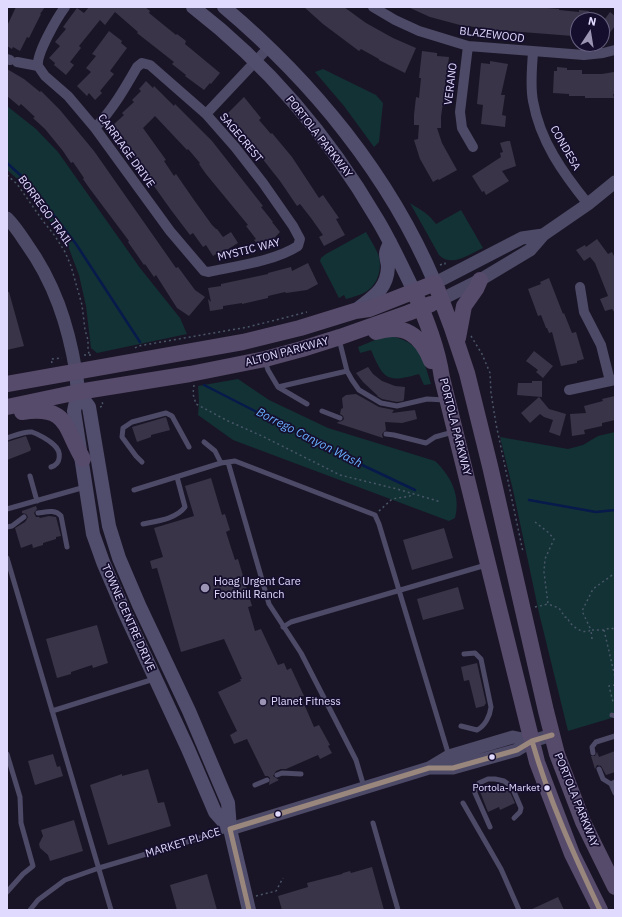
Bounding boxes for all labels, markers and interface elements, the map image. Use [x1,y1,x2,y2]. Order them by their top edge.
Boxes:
north arrow [570,12,610,52]
text: N [587,14,598,29]
street label: BLAZEWOOD [459,24,525,46]
street label: VERANO [442,62,460,106]
street label: PORTOLA PARKWAY [283,93,355,181]
street label: SAGECREST [217,111,265,165]
street label: CARRIAGE DRIVE [95,112,157,190]
street label: CONDESA [547,123,583,173]
street label: BORREGO TRAIL [15,173,75,249]
street label: MYSTIC WAY [216,236,282,264]
street label: ALTON PARKWAY [244,335,330,369]
street label: PORTOLA PARKWAY [436,377,474,477]
water label: Borrego Canyon Wash [254,405,364,471]
street label: TOWNE CENTRE DRIVE [98,562,158,674]
place label: Hoag Urgent Care Foothill Ranch [214,575,301,601]
marker: Hoag Urgent Care Foothill Ranch [199,582,211,594]
place label: Planet Fitness [271,695,341,709]
marker: Planet Fitness [258,697,268,707]
street label: PORTOLA PARKWAY [551,751,601,849]
unlabelled marker [487,752,497,762]
place label: Portola-Market [473,782,540,794]
marker: Portola-Market [542,783,552,793]
unlabelled marker [273,809,283,819]
street label: MARKET PLACE [144,825,222,861]

